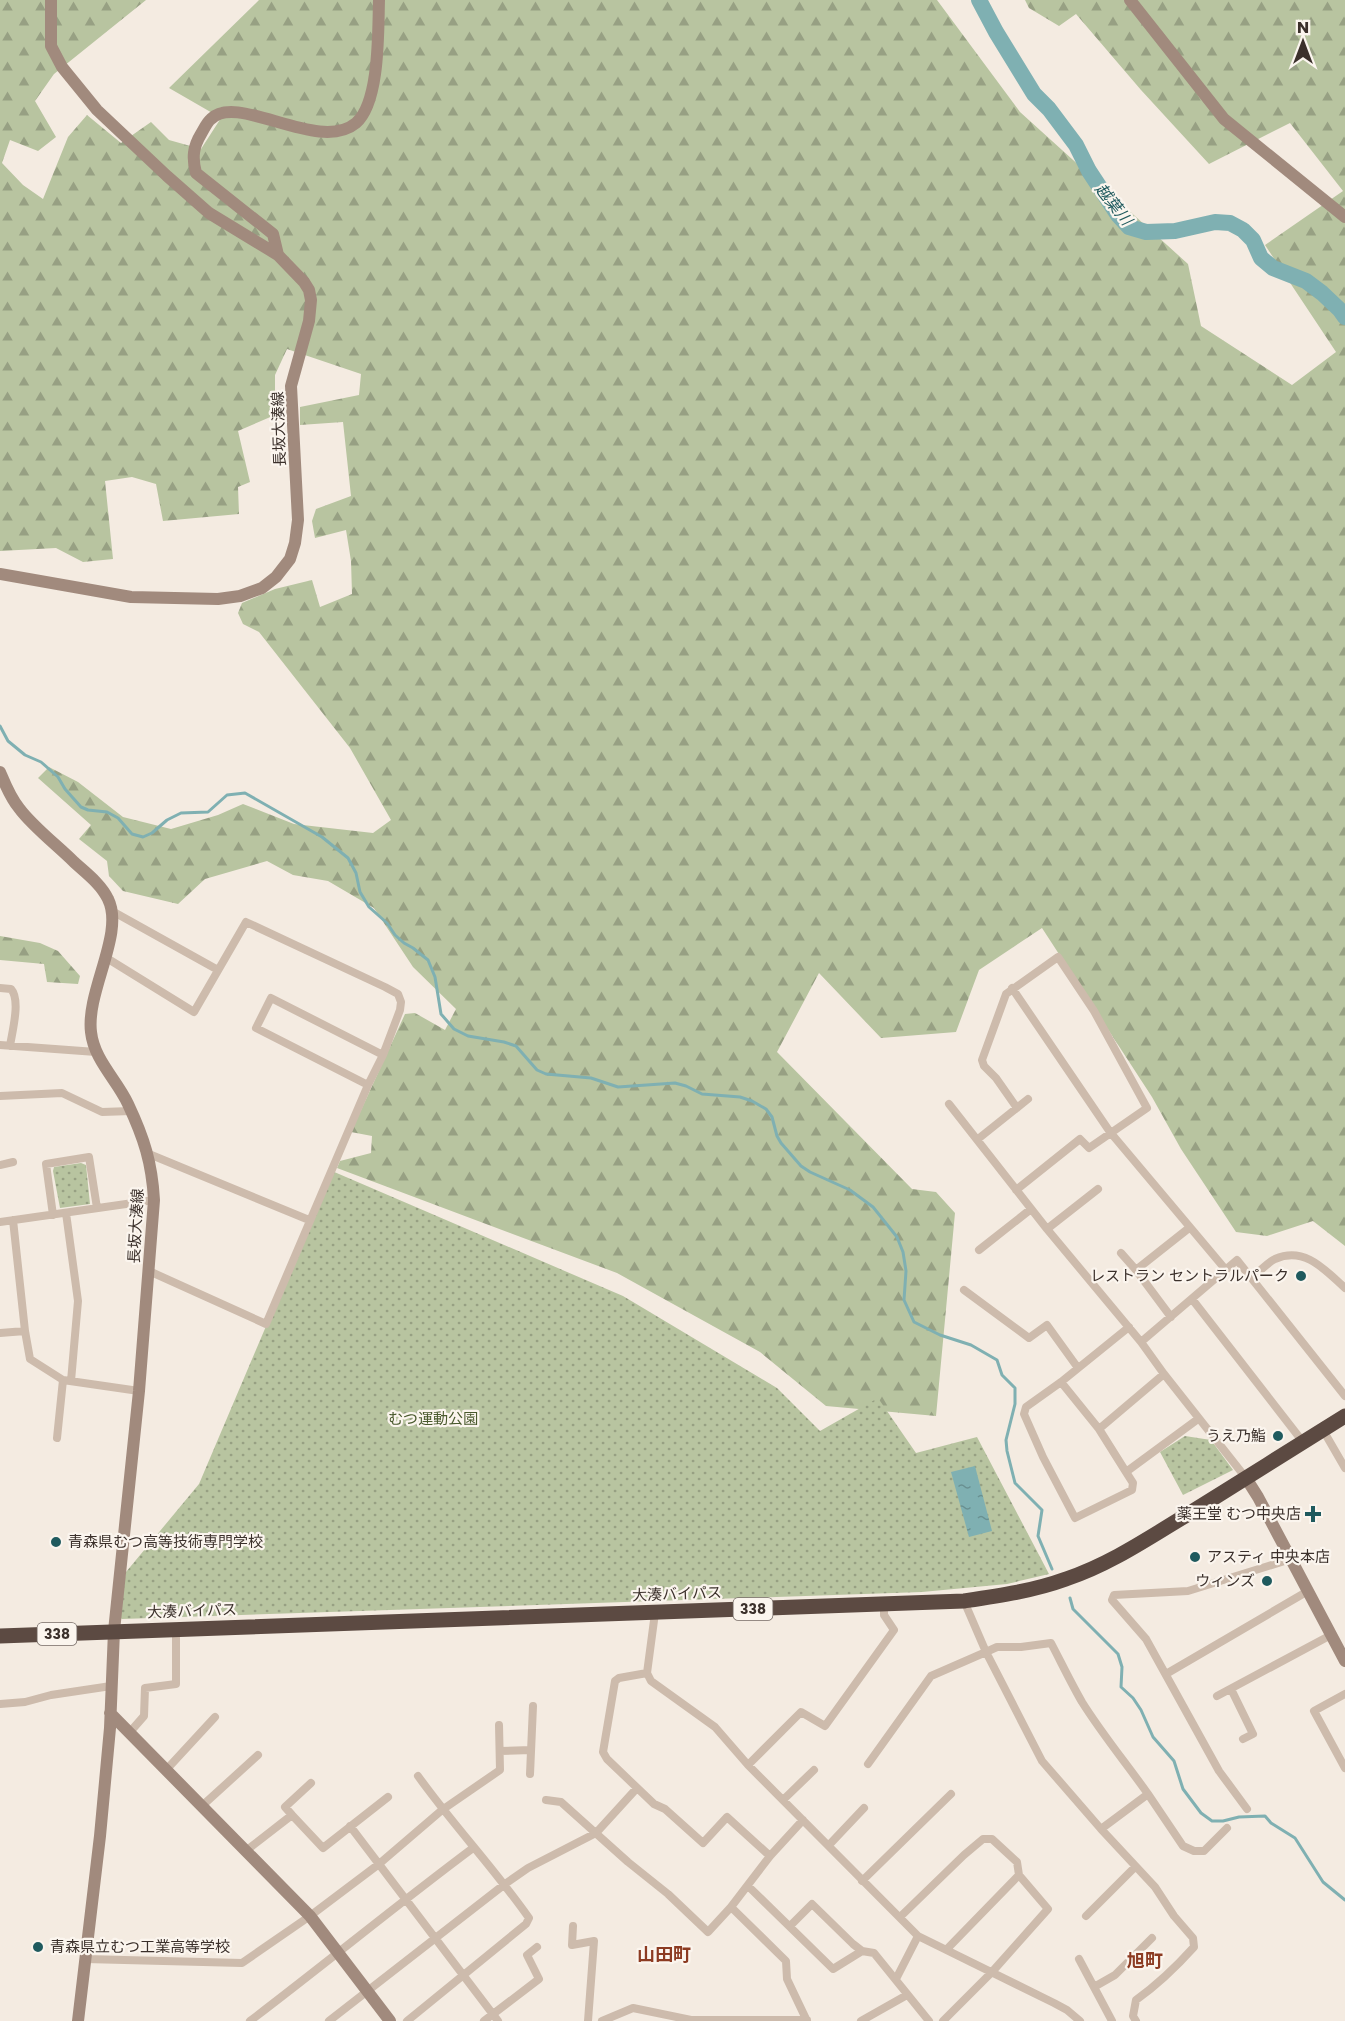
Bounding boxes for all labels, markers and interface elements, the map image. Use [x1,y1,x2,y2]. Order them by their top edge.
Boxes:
north arrow [1273,12,1333,72]
text: N [1297,16,1309,39]
water label: 越葉川 [1090,178,1139,232]
street label: 長坂大湊線 [267,391,290,467]
street label: 長坂大湊線 [123,1188,148,1264]
place label: レストラン セントラルパーク [1090,1265,1289,1286]
marker: レストラン セントラルパーク [1294,1269,1308,1283]
park label: むつ運動公園 [388,1408,478,1429]
place label: うえ乃鮨 [1206,1425,1266,1446]
marker: うえ乃鮨 [1271,1429,1285,1443]
place label: 薬王堂 むつ中央店 [1177,1503,1301,1524]
marker: 薬王堂 むつ中央店 [1306,1507,1320,1521]
place label: 青森県むつ高等技術専門学校 [68,1531,263,1552]
marker: 青森県むつ高等技術専門学校 [49,1535,63,1549]
place label: アスティ 中央本店 [1207,1546,1330,1567]
marker: アスティ 中央本店 [1188,1550,1202,1564]
place label: ウィンズ [1195,1570,1255,1591]
marker: ウィンズ [1260,1574,1274,1588]
street label: 大湊バイパス [632,1581,722,1606]
street label: 大湊バイパス [147,1598,237,1623]
road number: 338 [734,1598,772,1620]
road number: 338 [38,1623,76,1645]
place label: 青森県立むつ工業高等学校 [50,1936,230,1957]
marker: 青森県立むつ工業高等学校 [31,1940,45,1954]
district label: 山田町 [637,1942,691,1967]
district label: 旭町 [1127,1948,1163,1973]

